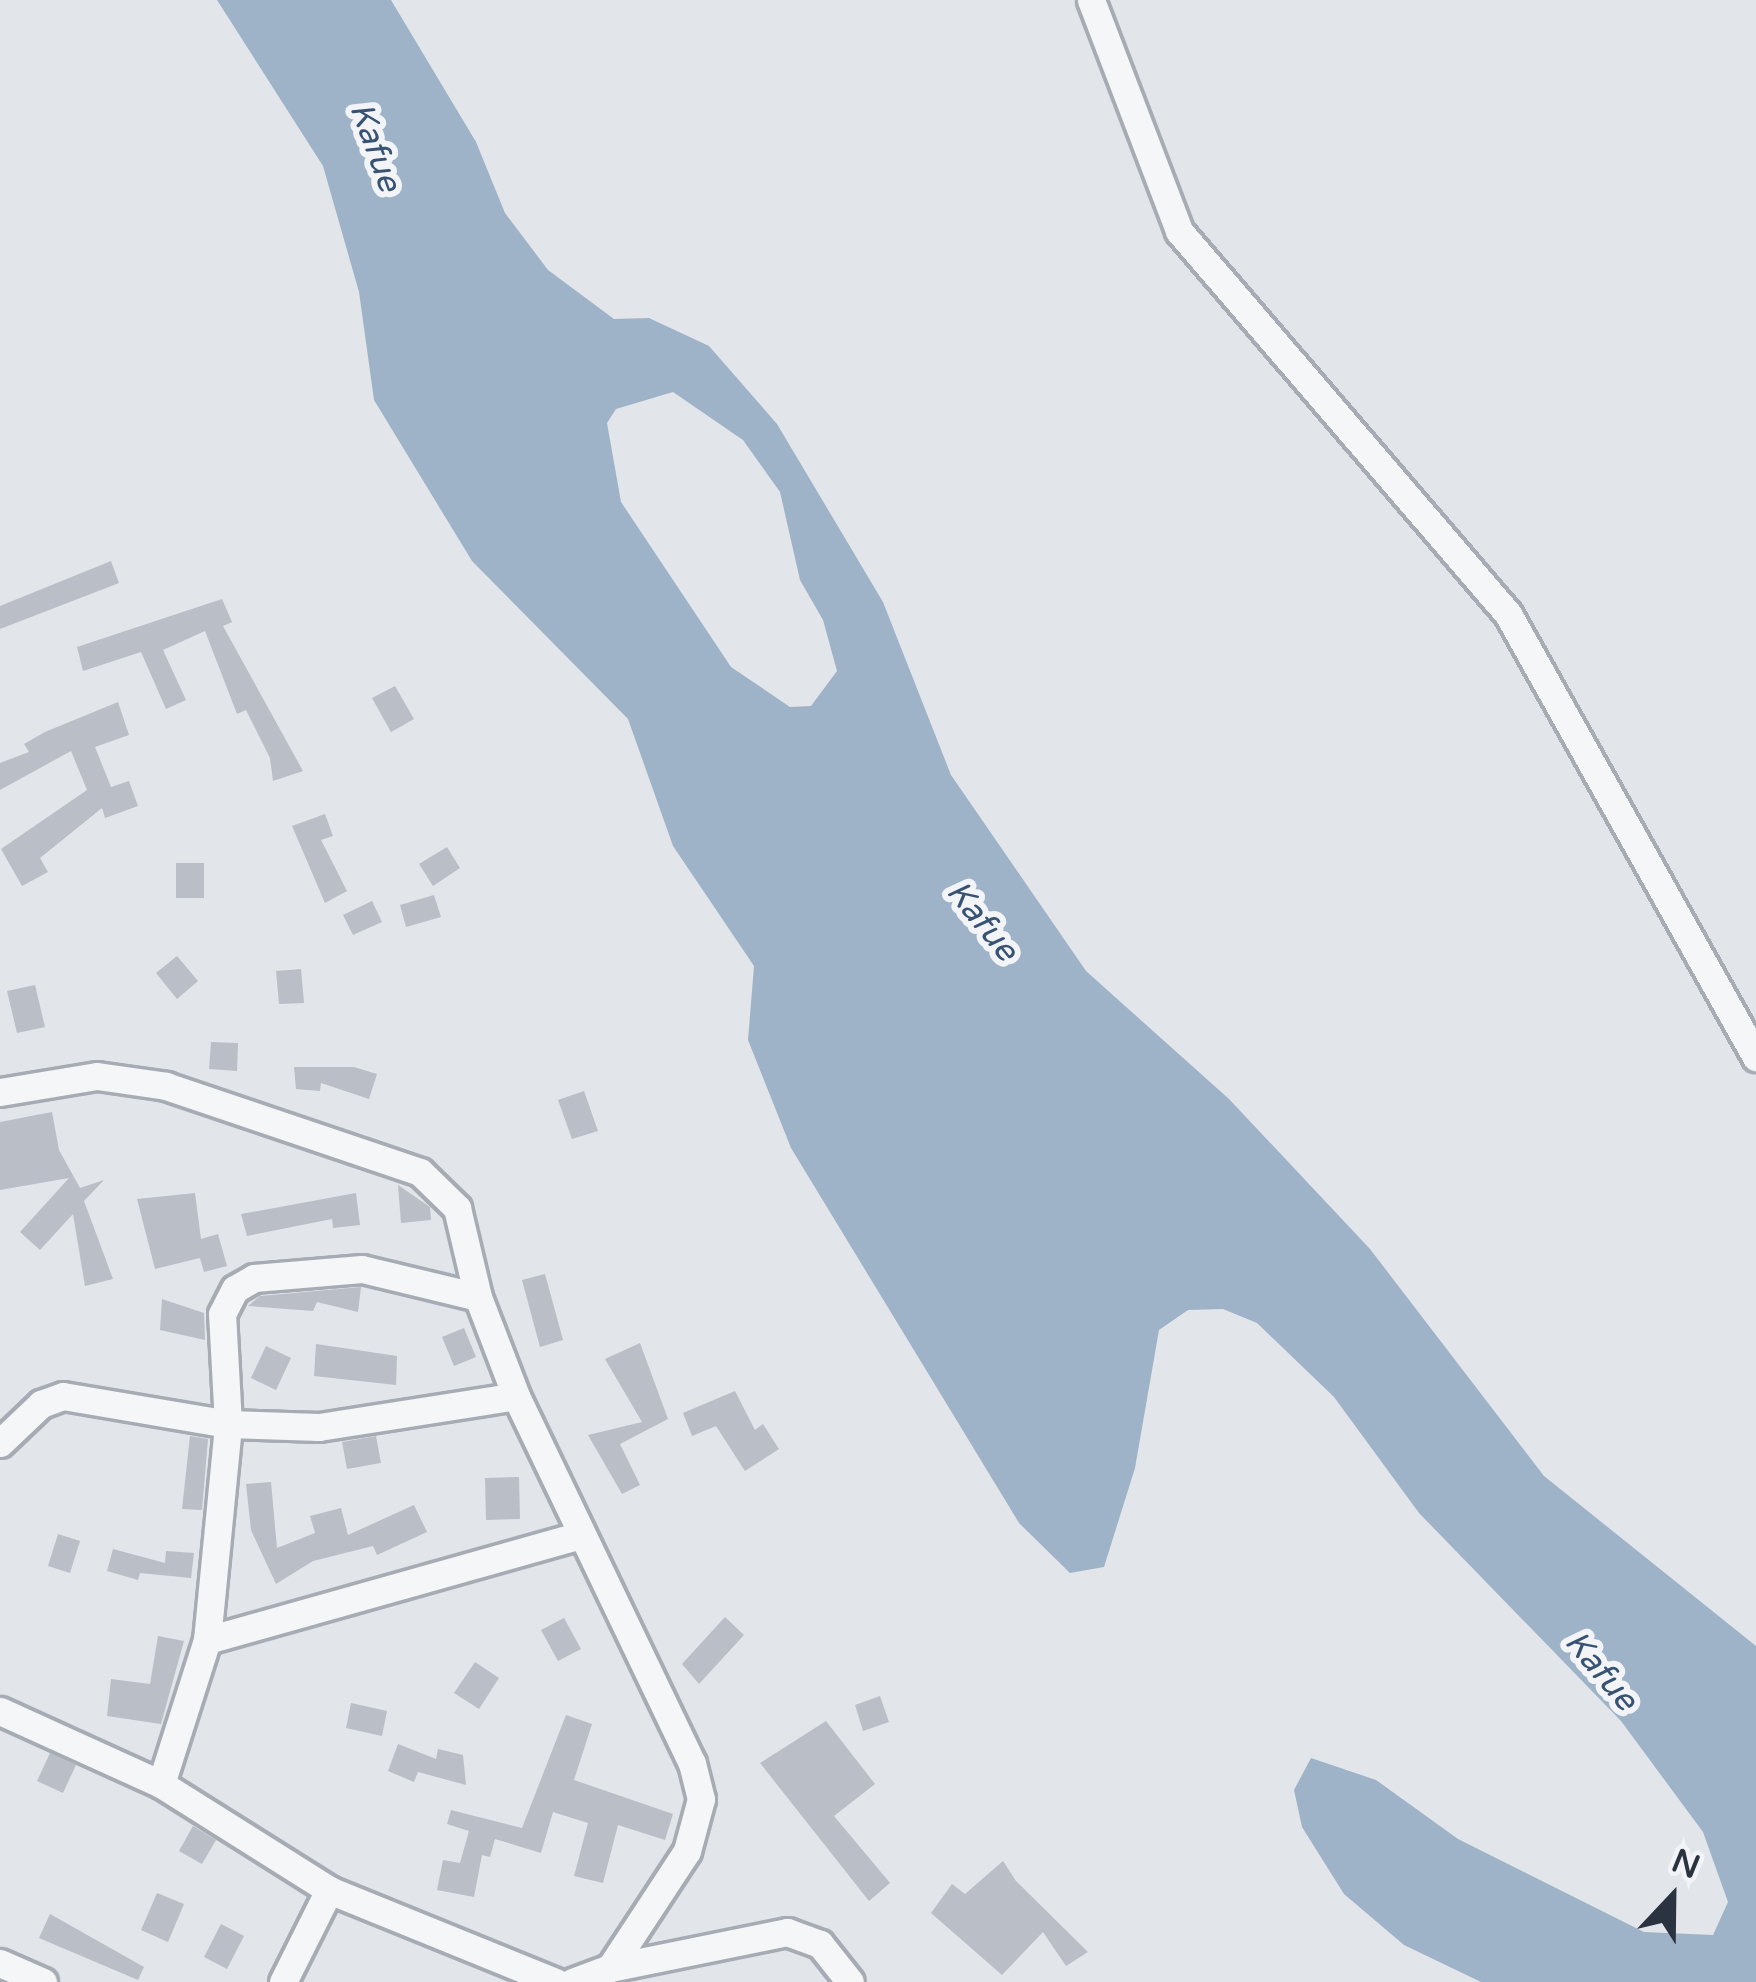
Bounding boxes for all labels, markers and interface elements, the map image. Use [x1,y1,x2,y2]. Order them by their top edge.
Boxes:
water label: Kafue [341,97,409,197]
water label: Kafue [938,873,1026,969]
water label: Kafue [1556,1623,1646,1719]
north arrow [1612,1838,1732,1958]
text: N [1666,1841,1705,1887]

